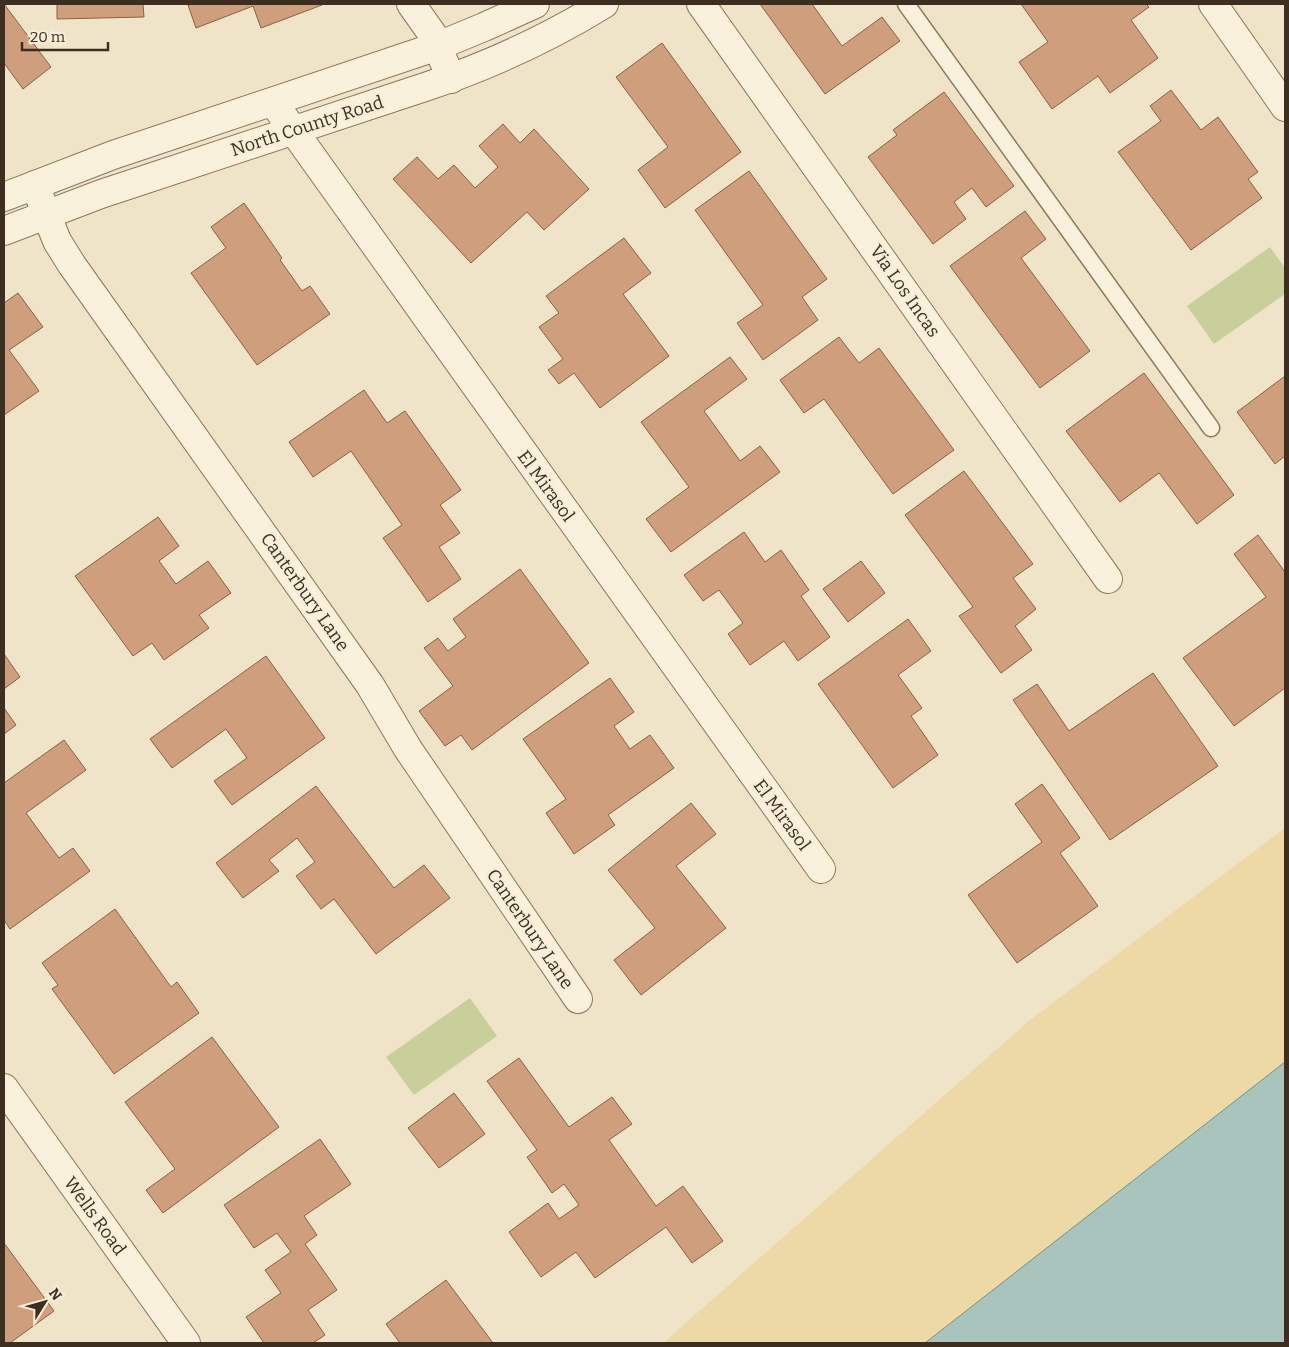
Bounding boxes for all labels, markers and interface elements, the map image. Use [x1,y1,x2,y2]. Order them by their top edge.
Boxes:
scale bar [22,20,109,52]
text: 20 m [30,28,66,46]
street label: North County Road [228,91,386,161]
street label: Via Los Incas [865,241,945,341]
street label: El Mirasol [513,446,579,526]
street label: Canterbury Lane [256,528,354,656]
street label: El Mirasol [749,775,815,855]
street label: Canterbury Lane [482,865,578,993]
street label: Wells Road [59,1172,131,1260]
north arrow [20,1277,70,1327]
text: N [45,1285,65,1304]

